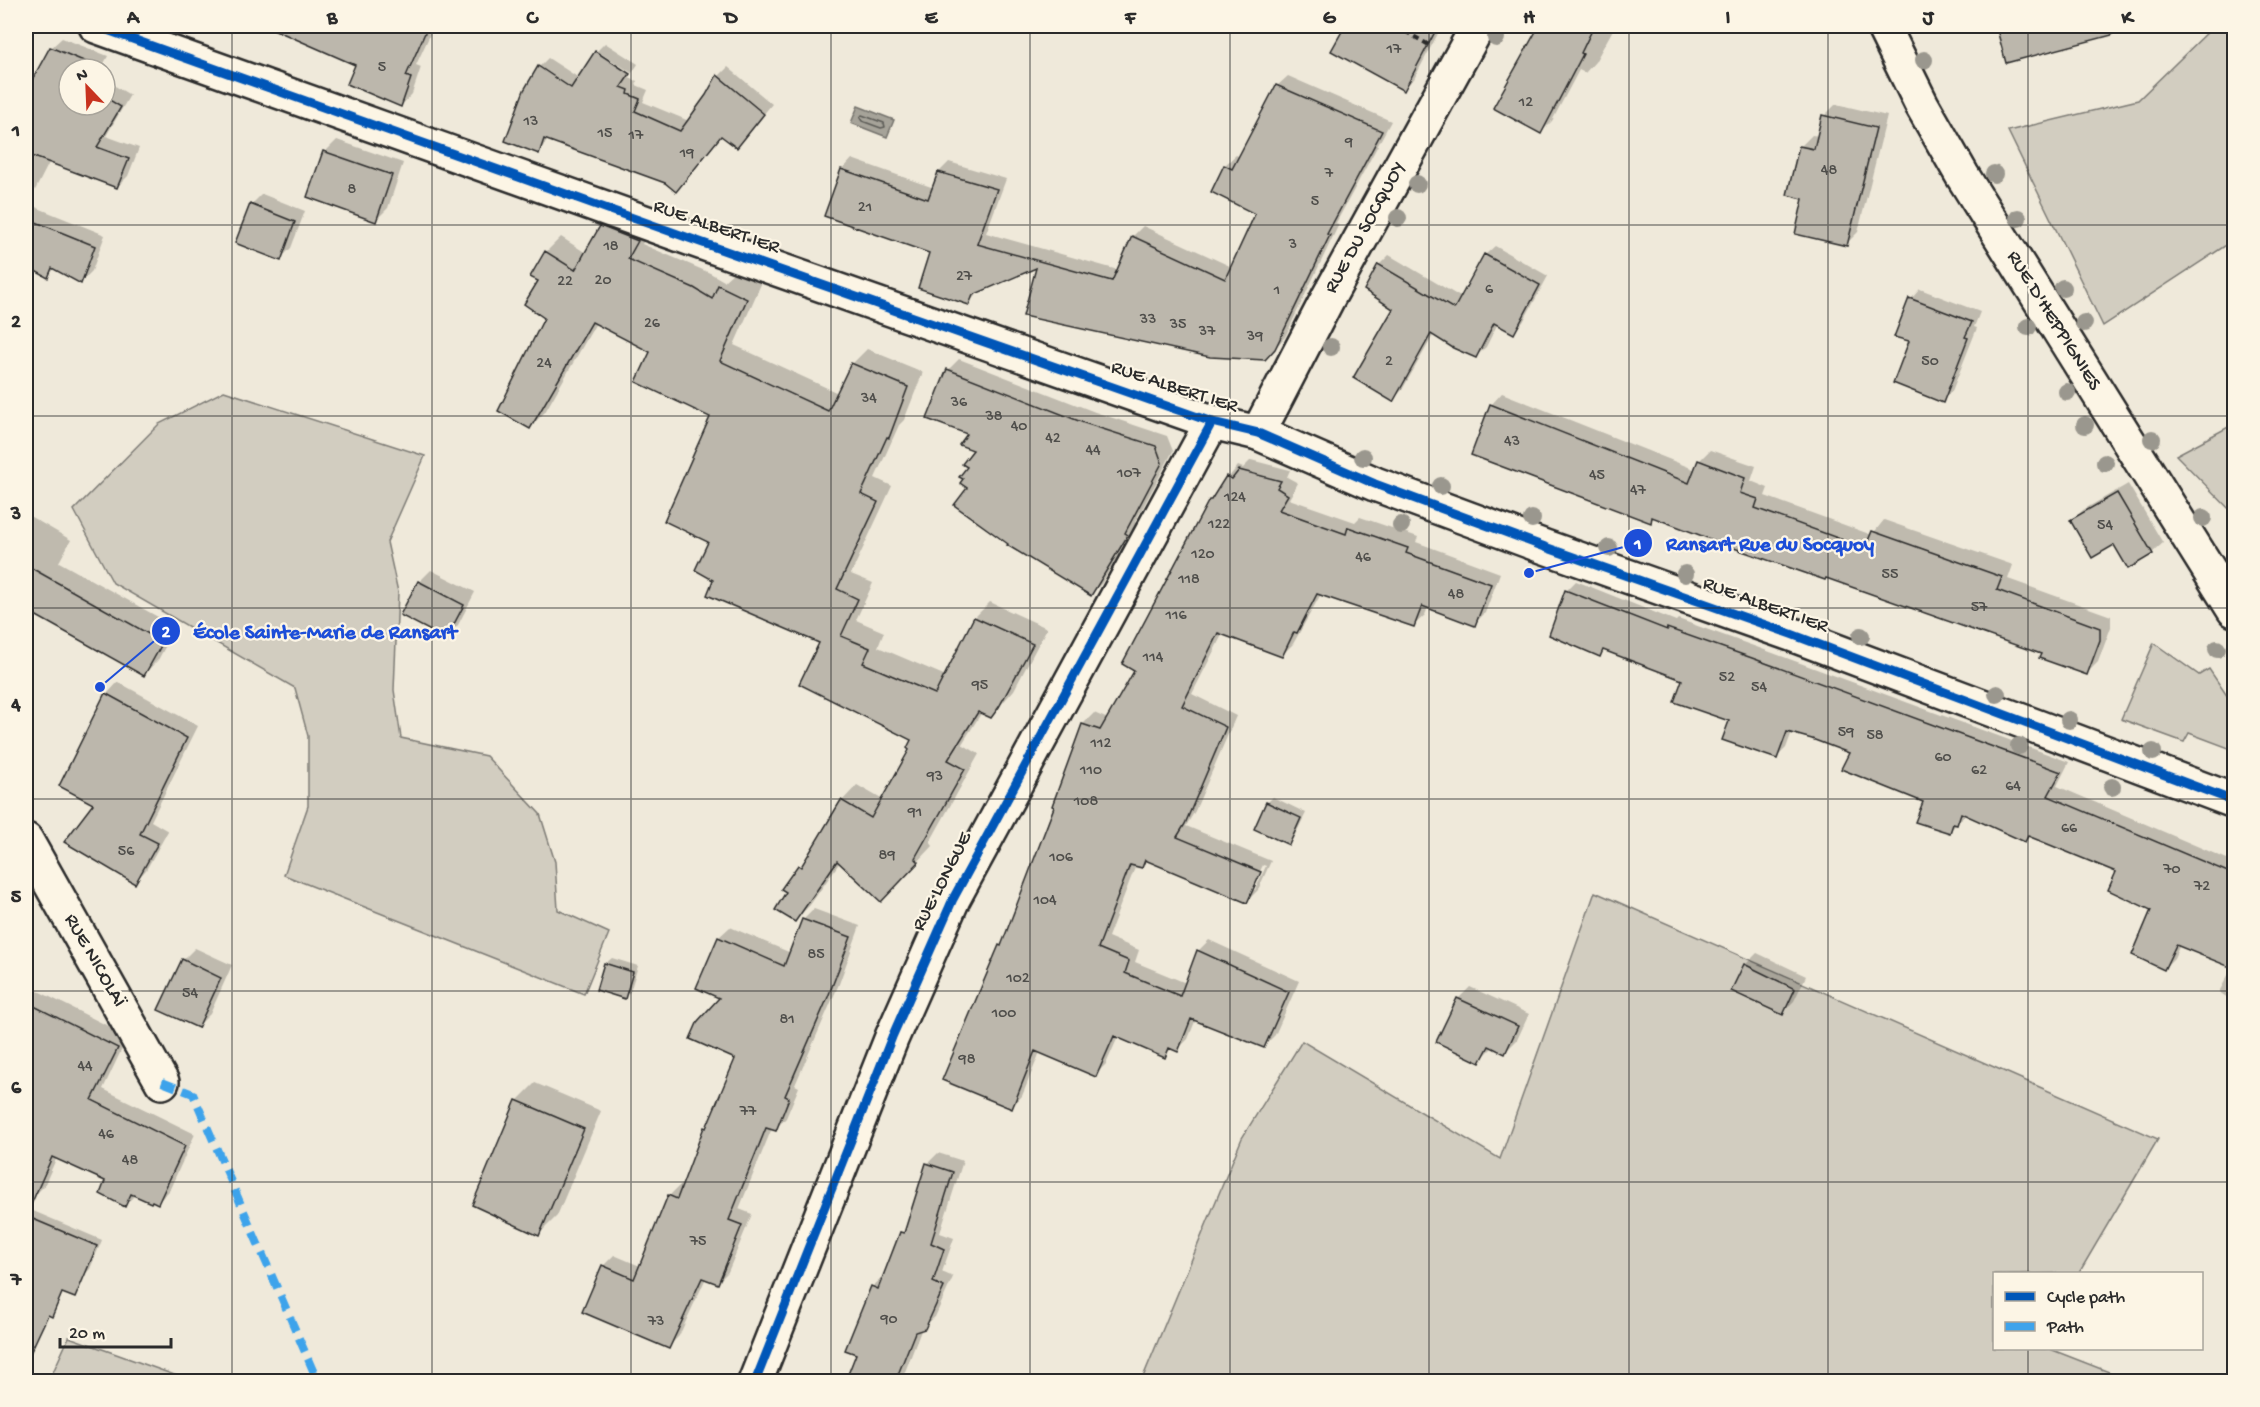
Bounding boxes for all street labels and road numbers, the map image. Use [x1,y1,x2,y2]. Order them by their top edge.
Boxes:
street label: RUE DU SOCQUOY [1320,158,1412,298]
street label: RUE ALBERT IER [650,196,783,261]
street label: RUE D'HEPPIGNIES [2001,247,2106,396]
street label: RUE ALBERT IER [1108,357,1242,420]
street label: RUE ALBERT IER [1699,573,1832,640]
street label: RUE LONGUE [908,827,979,935]
street label: RUE NICOLAÏ [58,910,131,1013]

